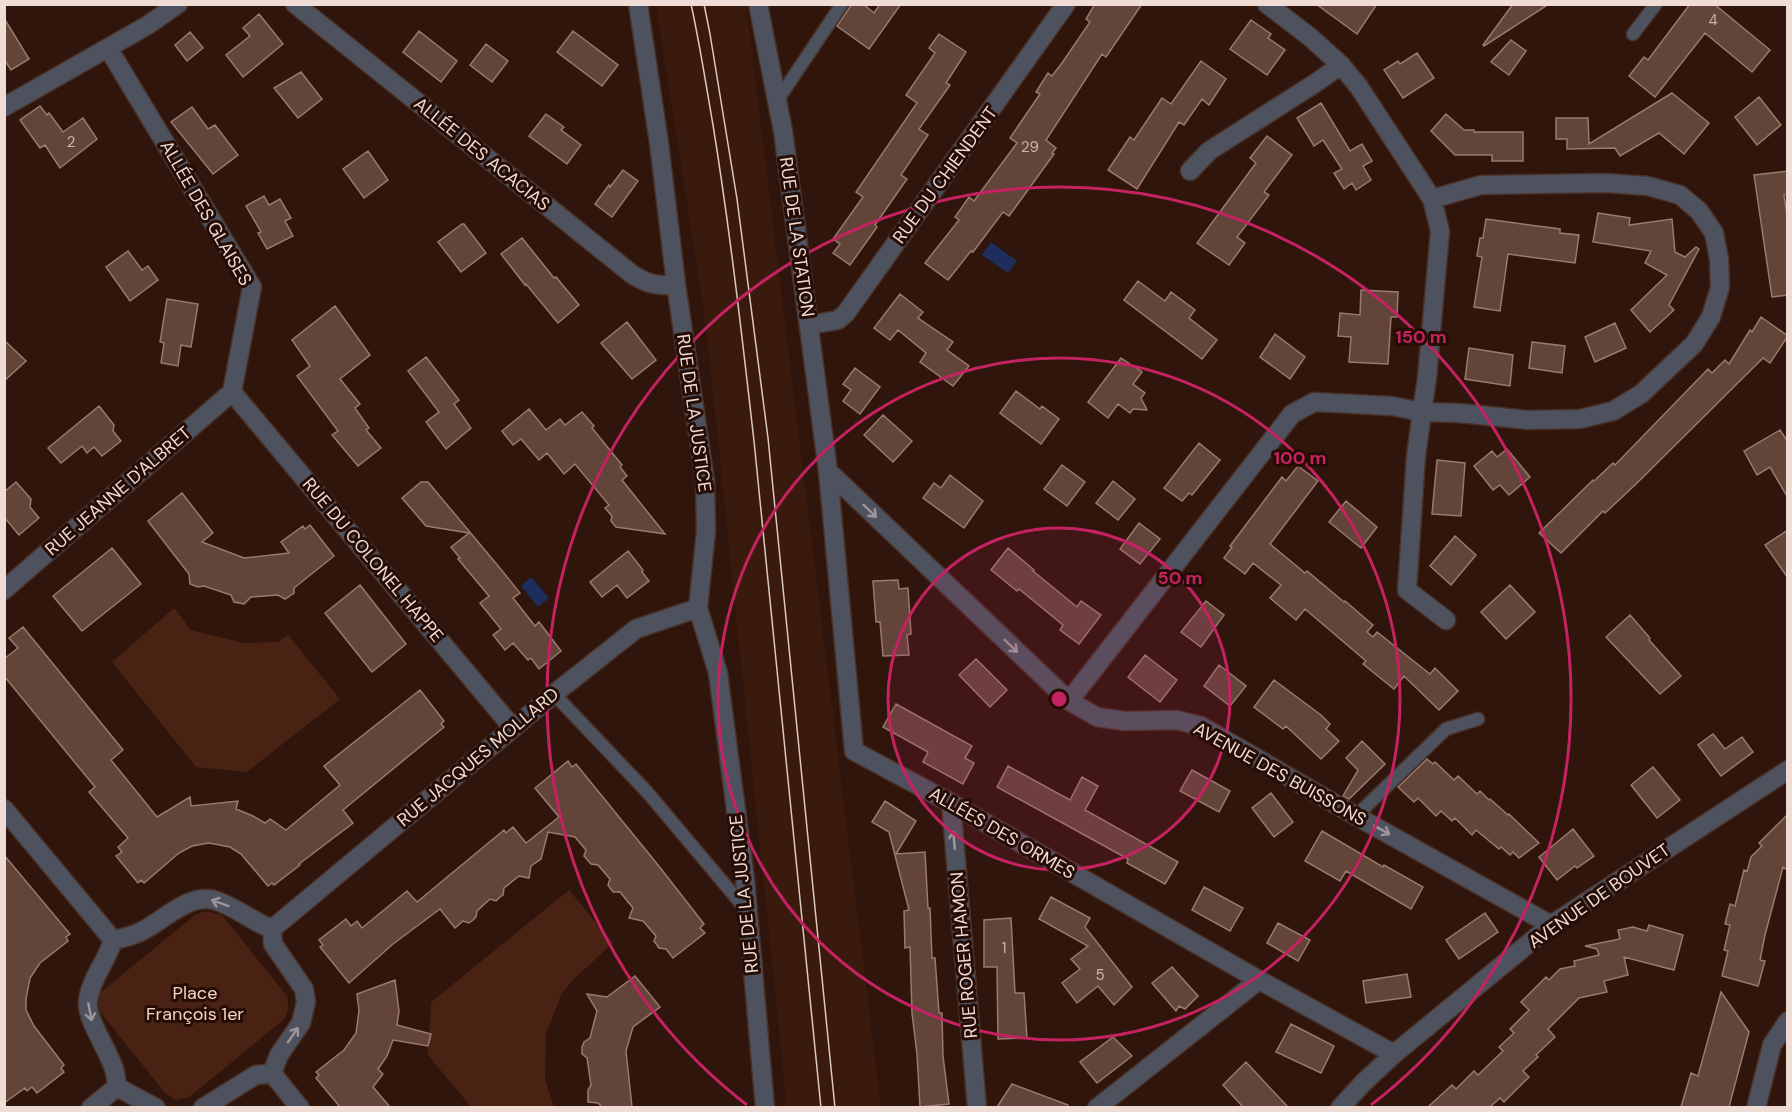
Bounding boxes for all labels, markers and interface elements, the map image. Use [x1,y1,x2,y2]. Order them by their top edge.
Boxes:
house number: 4 [1708,10,1718,30]
street label: ALLÉE DES ACACIAS [409,92,555,216]
street label: RUE DU CHIENDENT [887,102,1003,248]
house number: 2 [67,132,75,152]
street label: ALLÉE DES GLAISES [155,136,257,290]
house number: 29 [1021,137,1039,157]
street label: RUE DE LA STATION [774,156,820,318]
text: 150 m [1395,325,1447,349]
street label: RUE DE LA JUSTICE [671,332,717,494]
street label: RUE JEANNE D'ALBRET [40,421,196,561]
text: 100 m [1273,446,1327,470]
street label: RUE DU COLONEL HAPPE [297,473,449,647]
one-way arrow [863,504,878,518]
text: 50 m [1157,566,1203,590]
one-way arrow [1004,639,1019,653]
street label: RUE JACQUES MOLLARD [392,682,564,832]
centre of rings [1049,689,1069,709]
street label: AVENUE DES BUISSONS [1189,716,1371,832]
street label: ALLÉES DES ORMES [925,781,1079,885]
street label: RUE DE LA JUSTICE [724,814,764,974]
one-way arrow [1373,824,1390,836]
one-way arrow [948,831,959,850]
street label: AVENUE DE BOUVET [1523,838,1675,954]
street label: RUE ROGER HAMON [945,871,983,1039]
one-way arrow [211,896,230,907]
house number: 1 [1002,938,1006,958]
house number: 5 [1095,965,1105,985]
park label: Place François 1er [146,981,244,1026]
one-way arrow [85,1002,96,1021]
one-way arrow [286,1027,299,1043]

